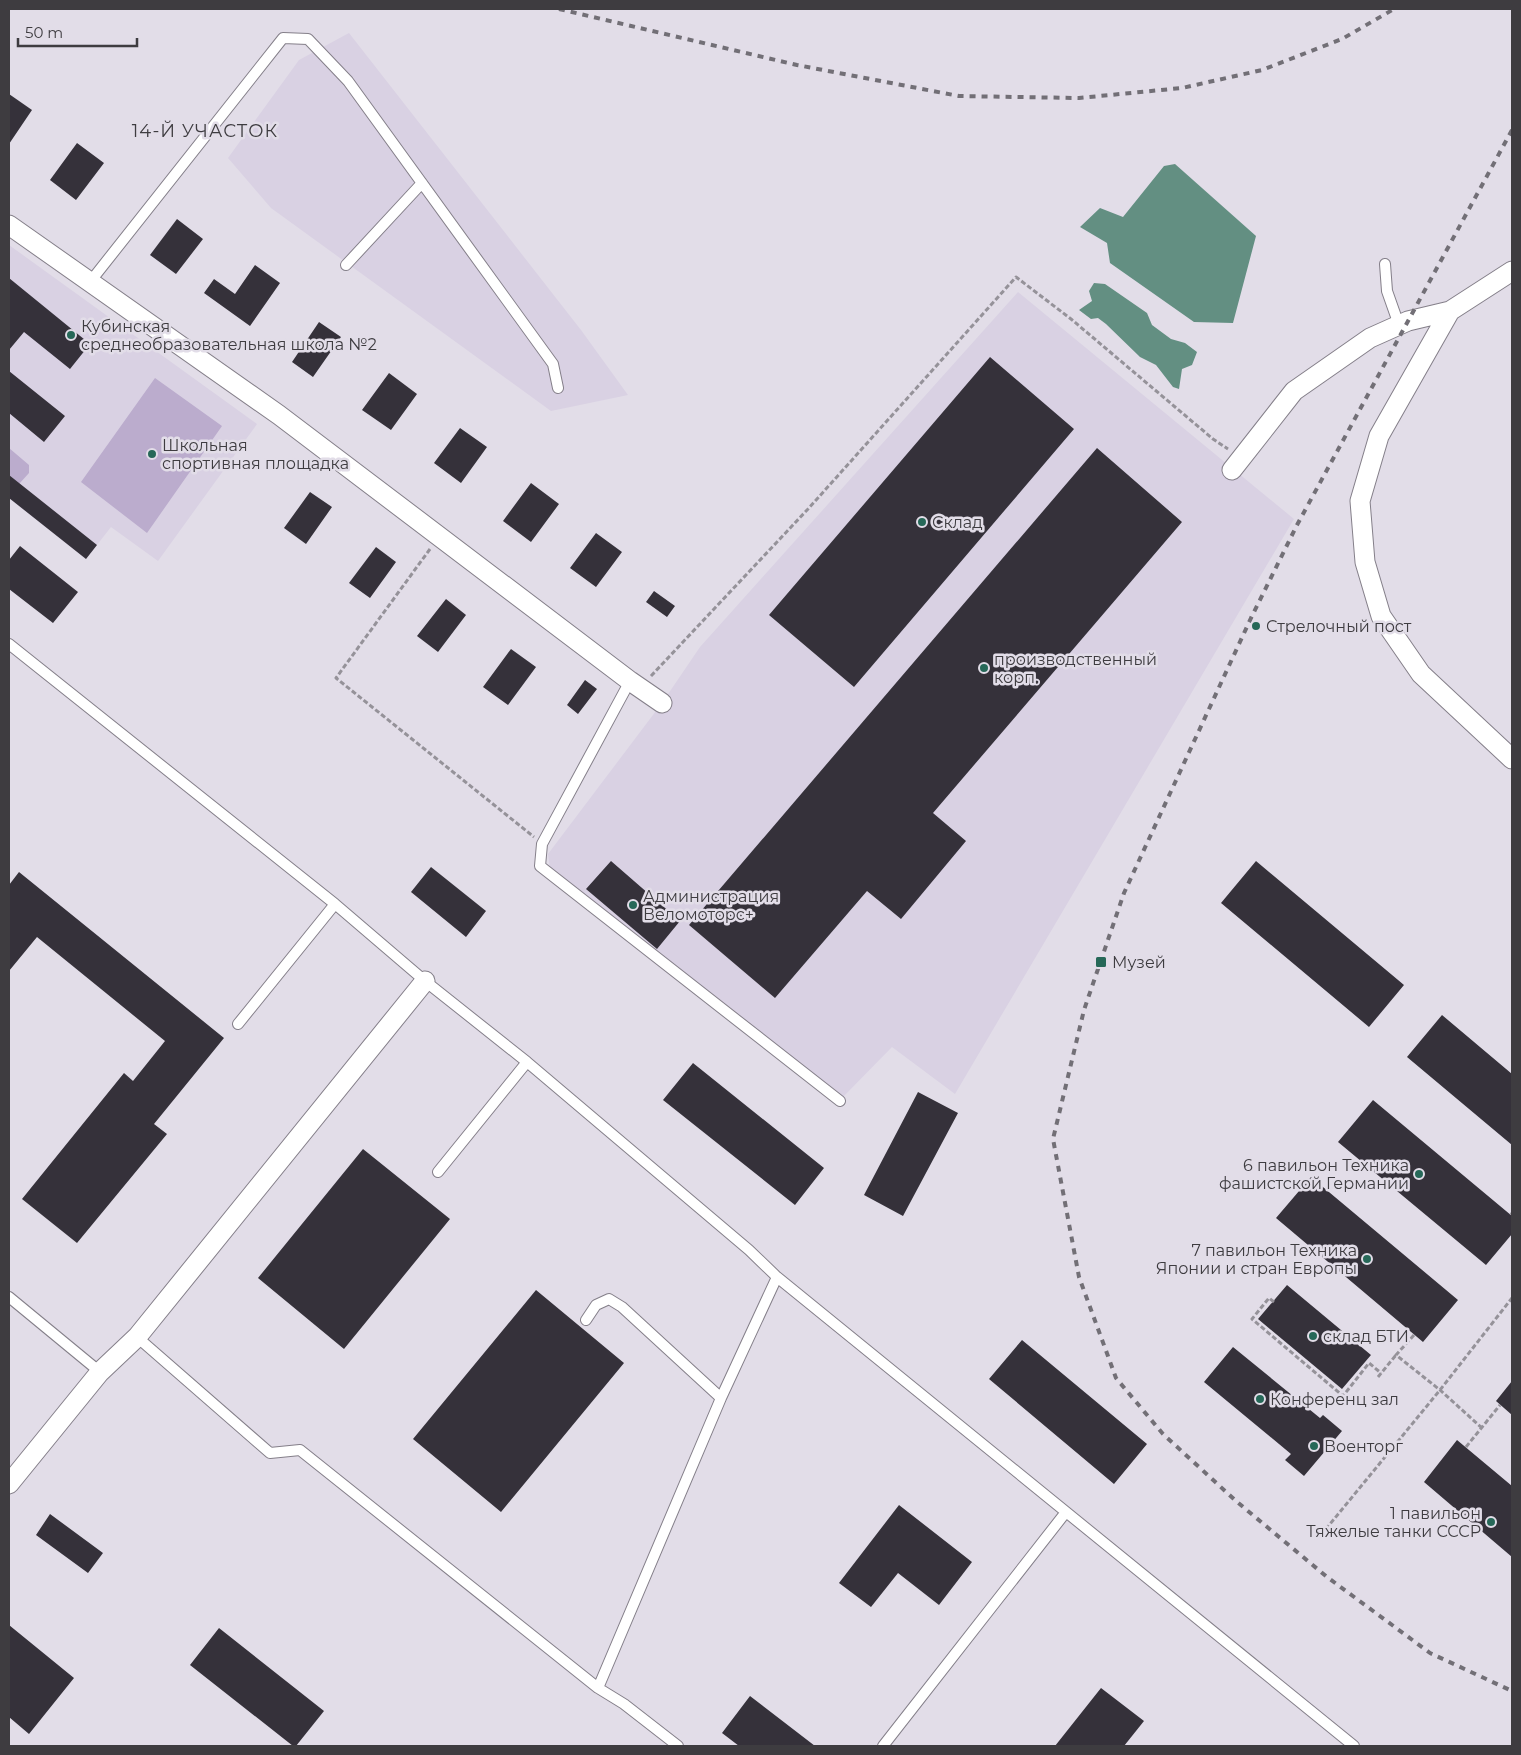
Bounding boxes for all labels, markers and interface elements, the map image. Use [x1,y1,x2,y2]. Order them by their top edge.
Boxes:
scale bar [18,15,136,47]
text: 50 m [25,23,63,42]
district label: 14-Й УЧАСТОК [132,120,278,142]
place label: Кубинская среднеобразовательная школа №2 [81,317,377,354]
marker: Кубинская среднеобразовательная школа №2 [65,329,77,341]
place label: Школьная спортивная площадка [162,436,349,473]
marker: Школьная спортивная площадка [146,448,158,460]
place label: Склад [932,513,983,532]
marker: Склад [916,516,928,528]
place label: Стрелочный пост [1266,617,1412,636]
marker: Стрелочный пост [1250,620,1262,632]
place label: производственный корп. [994,650,1157,687]
marker: производственный корп. [978,662,990,674]
place label: Администрация Веломоторс+ [643,887,779,924]
marker: Администрация Веломоторс+ [627,899,639,911]
place label: Музей [1112,953,1166,972]
marker: Музей [1094,955,1108,969]
place label: 6 павильон Техника фашистской Германии [1219,1156,1409,1193]
marker: 6 павильон Техника фашистской Германии [1413,1168,1425,1180]
place label: 7 павильон Техника Японии и стран Европы [1156,1241,1357,1278]
marker: 7 павильон Техника Японии и стран Европы [1361,1253,1373,1265]
place label: склад БТИ [1323,1327,1409,1346]
marker: склад БТИ [1307,1330,1319,1342]
place label: Конференц зал [1270,1390,1399,1409]
marker: Конференц зал [1254,1393,1266,1405]
place label: Военторг [1324,1437,1403,1456]
marker: Военторг [1308,1440,1320,1452]
place label: 1 павильон Тяжелые танки СССР [1306,1504,1481,1541]
marker: 1 павильон Тяжелые танки СССР [1485,1516,1497,1528]

